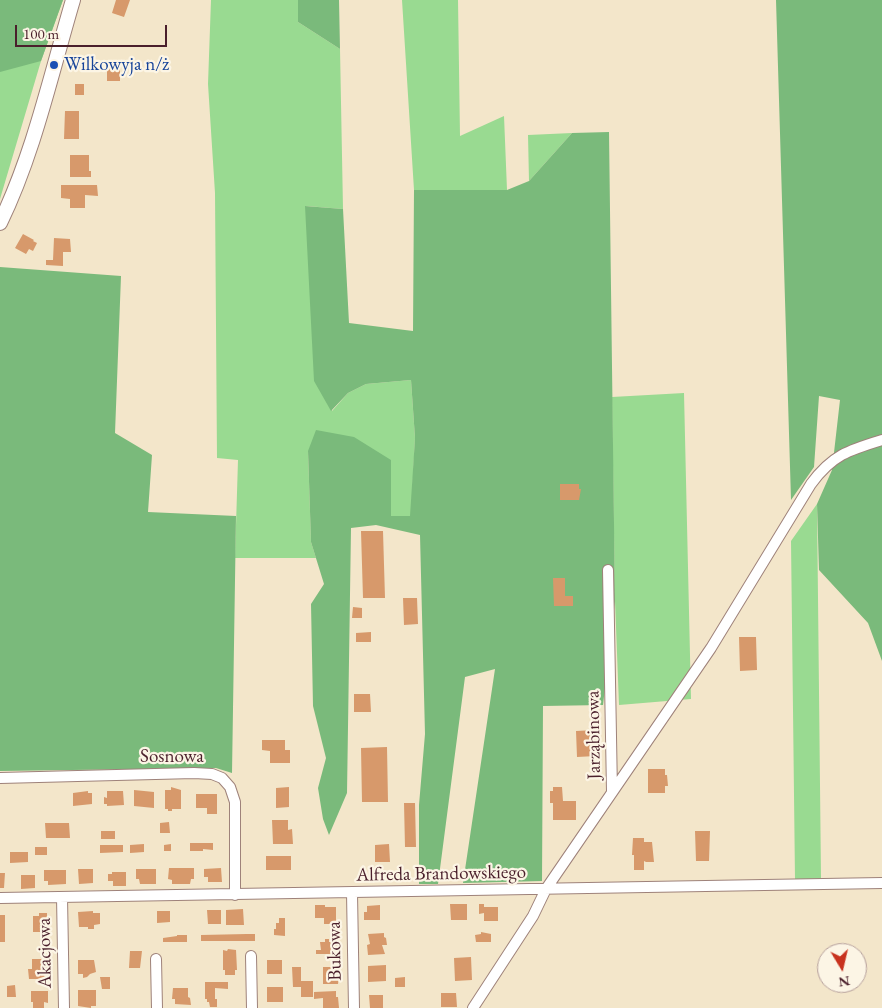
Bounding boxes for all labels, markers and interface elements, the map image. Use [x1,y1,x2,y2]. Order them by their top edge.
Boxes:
scale bar [18,15,170,47]
text: 100 m [23,24,59,43]
place label: Wilkowyja n/ż [64,54,169,76]
marker: Wilkowyja n/ż [48,59,60,71]
street label: Jarząbinowa [582,690,606,780]
street label: Sosnowa [140,746,204,768]
street label: Alfreda Brandowskiego [356,861,526,887]
street label: Akacjowa [33,917,57,989]
street label: Bukowa [323,921,347,981]
north arrow [817,943,867,993]
text: N [837,972,851,992]

